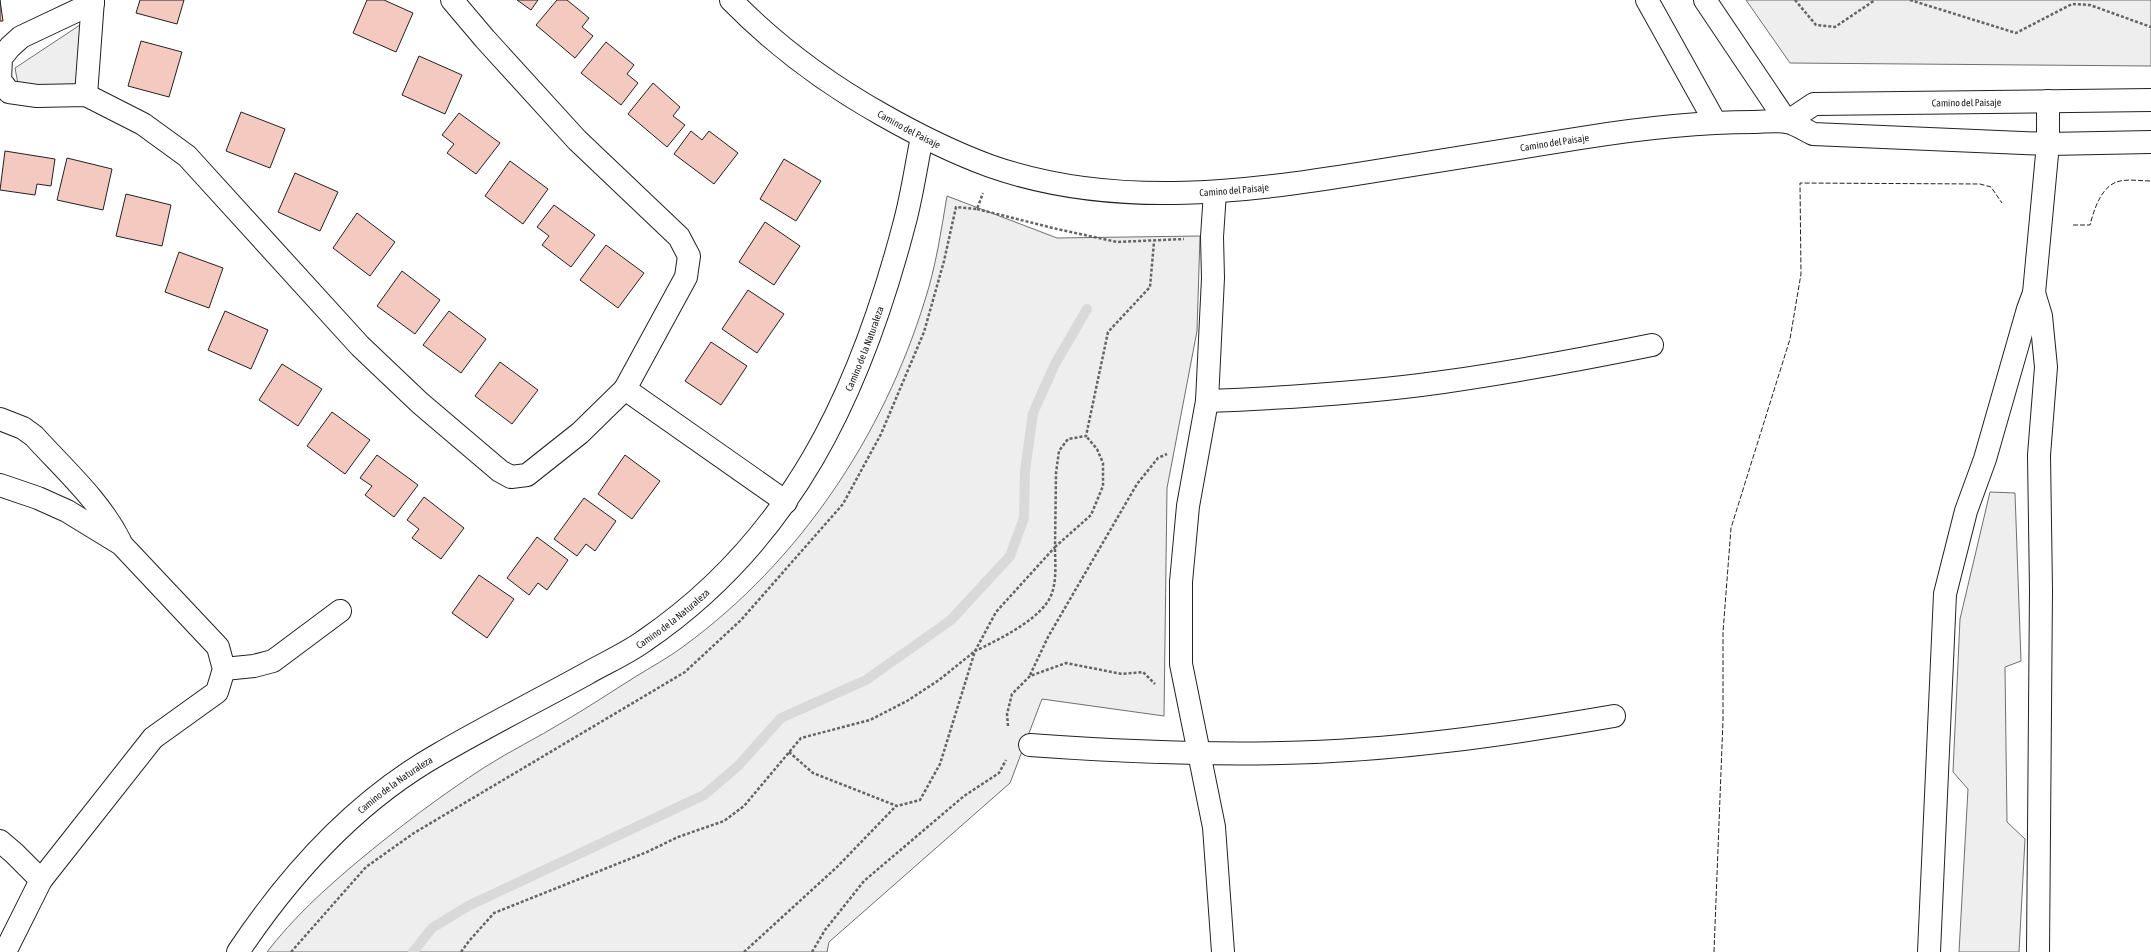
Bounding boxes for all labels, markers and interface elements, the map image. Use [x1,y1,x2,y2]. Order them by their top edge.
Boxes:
street label: Camino del Paisaje [1932,96,2002,108]
street label: Camino del Paisaje [876,108,943,150]
street label: Camino del Paisaje [1519,131,1590,153]
street label: Camino del Paisaje [1199,181,1270,198]
street label: Camino de la Naturaleza [843,304,885,393]
street label: Camino de la Naturaleza [634,586,712,651]
street label: Camino de la Naturaleza [355,753,435,815]

